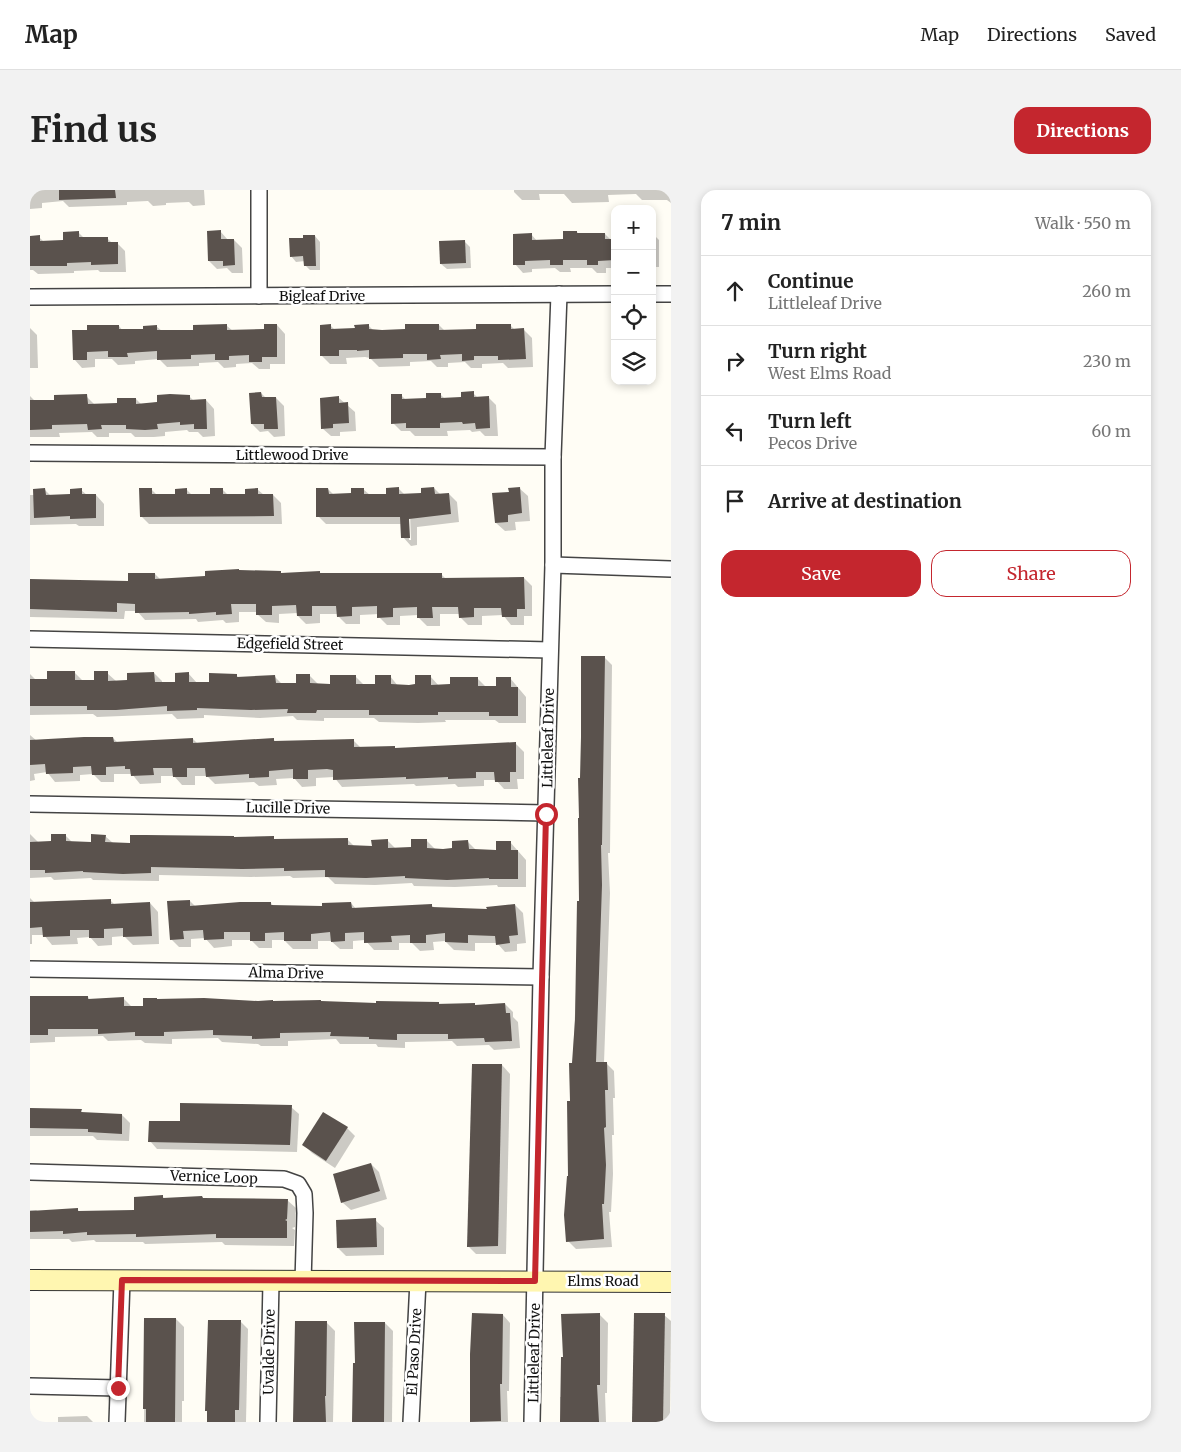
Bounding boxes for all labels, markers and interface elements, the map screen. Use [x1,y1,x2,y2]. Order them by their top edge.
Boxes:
text: Map [25,19,78,50]
text: Map [921,23,959,46]
text: Directions [987,23,1077,46]
text: Saved [1105,23,1156,46]
button: Directions [1014,107,1151,154]
text: Find us [30,108,157,152]
map controls [611,205,656,385]
button: + [611,205,656,250]
text: 7 min [721,209,781,236]
text: Walk · 550 m [1035,213,1131,233]
button: − [611,250,656,295]
text: Continue [768,269,854,293]
icon: ahead [721,277,749,305]
text: 260 m [1082,281,1131,301]
street label: Bigleaf Drive [279,287,365,305]
text: Littleleaf Drive [768,293,882,313]
button: locate [611,295,656,340]
text: Turn right [768,339,867,363]
button: layers [611,340,656,385]
icon: right [721,347,749,375]
text: 230 m [1083,351,1131,371]
text: West Elms Road [768,363,891,383]
text: Turn left [768,409,852,433]
icon: left [721,417,749,445]
text: 60 m [1091,421,1131,441]
text: Pecos Drive [768,433,857,453]
street label: Littlewood Drive [236,446,348,464]
icon: arrive [721,487,749,515]
text: Arrive at destination [768,489,962,513]
button: Save [721,550,921,597]
button: Share [931,550,1131,597]
street label: Edgefield Street [237,634,344,654]
street label: Littleleaf Drive [538,688,558,788]
street label: Lucille Drive [246,798,330,818]
route start [535,803,558,826]
street label: Alma Drive [247,963,324,983]
street label: Vernice Loop [169,1166,259,1188]
street label: Elms Road [567,1272,639,1290]
street label: Littleleaf Drive [524,1303,544,1403]
street label: El Paso Drive [403,1308,425,1396]
street label: Uvalde Drive [259,1309,279,1395]
route end [107,1377,130,1400]

